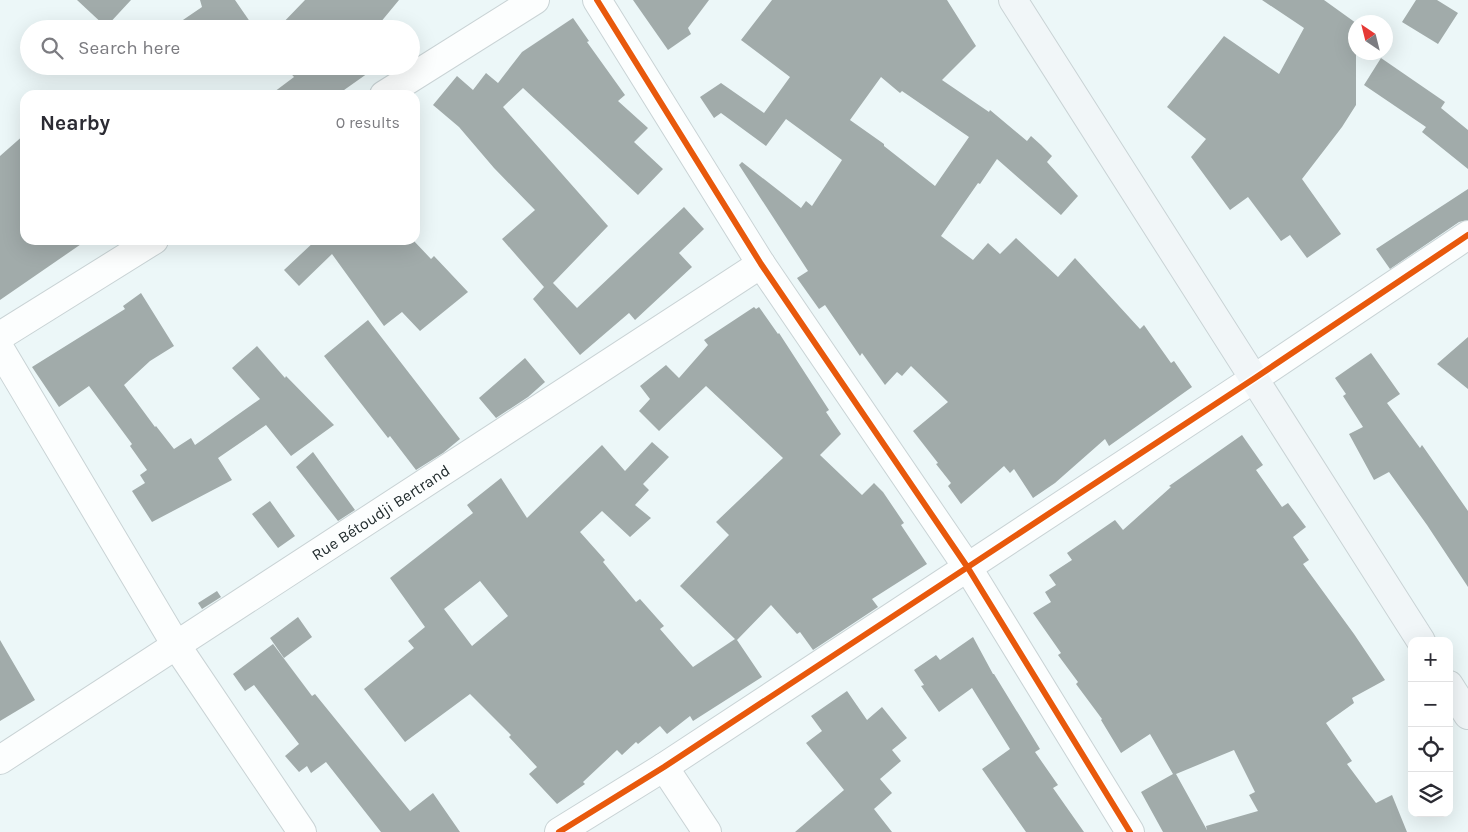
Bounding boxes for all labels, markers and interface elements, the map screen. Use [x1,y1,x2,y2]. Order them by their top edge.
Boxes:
north arrow [1348,15,1393,60]
search box [20,20,420,75]
icon: search [38,34,66,62]
text: Search here [78,37,180,59]
text: Nearby [40,111,110,135]
text: 0 results [336,113,400,132]
street label: Rue Bétoudji Bertrand [308,460,453,564]
map controls [1408,637,1453,817]
button: + [1408,637,1453,682]
button: − [1408,682,1453,727]
button: locate [1408,727,1453,772]
button: layers [1408,772,1453,817]

